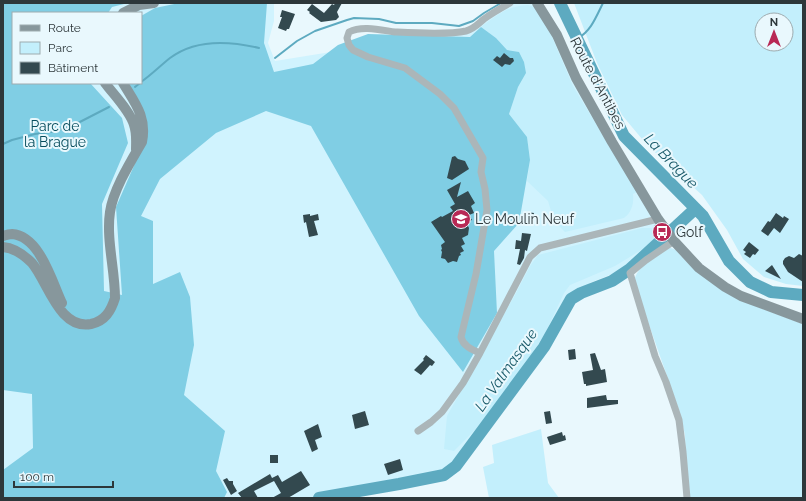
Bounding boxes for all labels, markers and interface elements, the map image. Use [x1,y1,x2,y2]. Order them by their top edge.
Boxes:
legend [12,12,142,84]
north arrow [754,12,794,52]
text: N [770,16,778,29]
text: Route [48,21,81,35]
street label: Route d'Antibes [567,34,629,132]
text: Parc [48,41,73,55]
text: Bâtiment [48,61,98,75]
park label: Parc de la Brague [24,118,86,150]
water label: La Brague [640,130,702,192]
school or university icon: Le Moulin Neuf [450,208,472,230]
place label: Le Moulin Neuf [475,211,575,227]
bus stop icon: Golf [651,221,673,243]
place label: Golf [676,224,704,240]
water label: La Valmasque [471,325,541,415]
scale bar [14,463,113,489]
text: 100 m [20,470,54,484]

